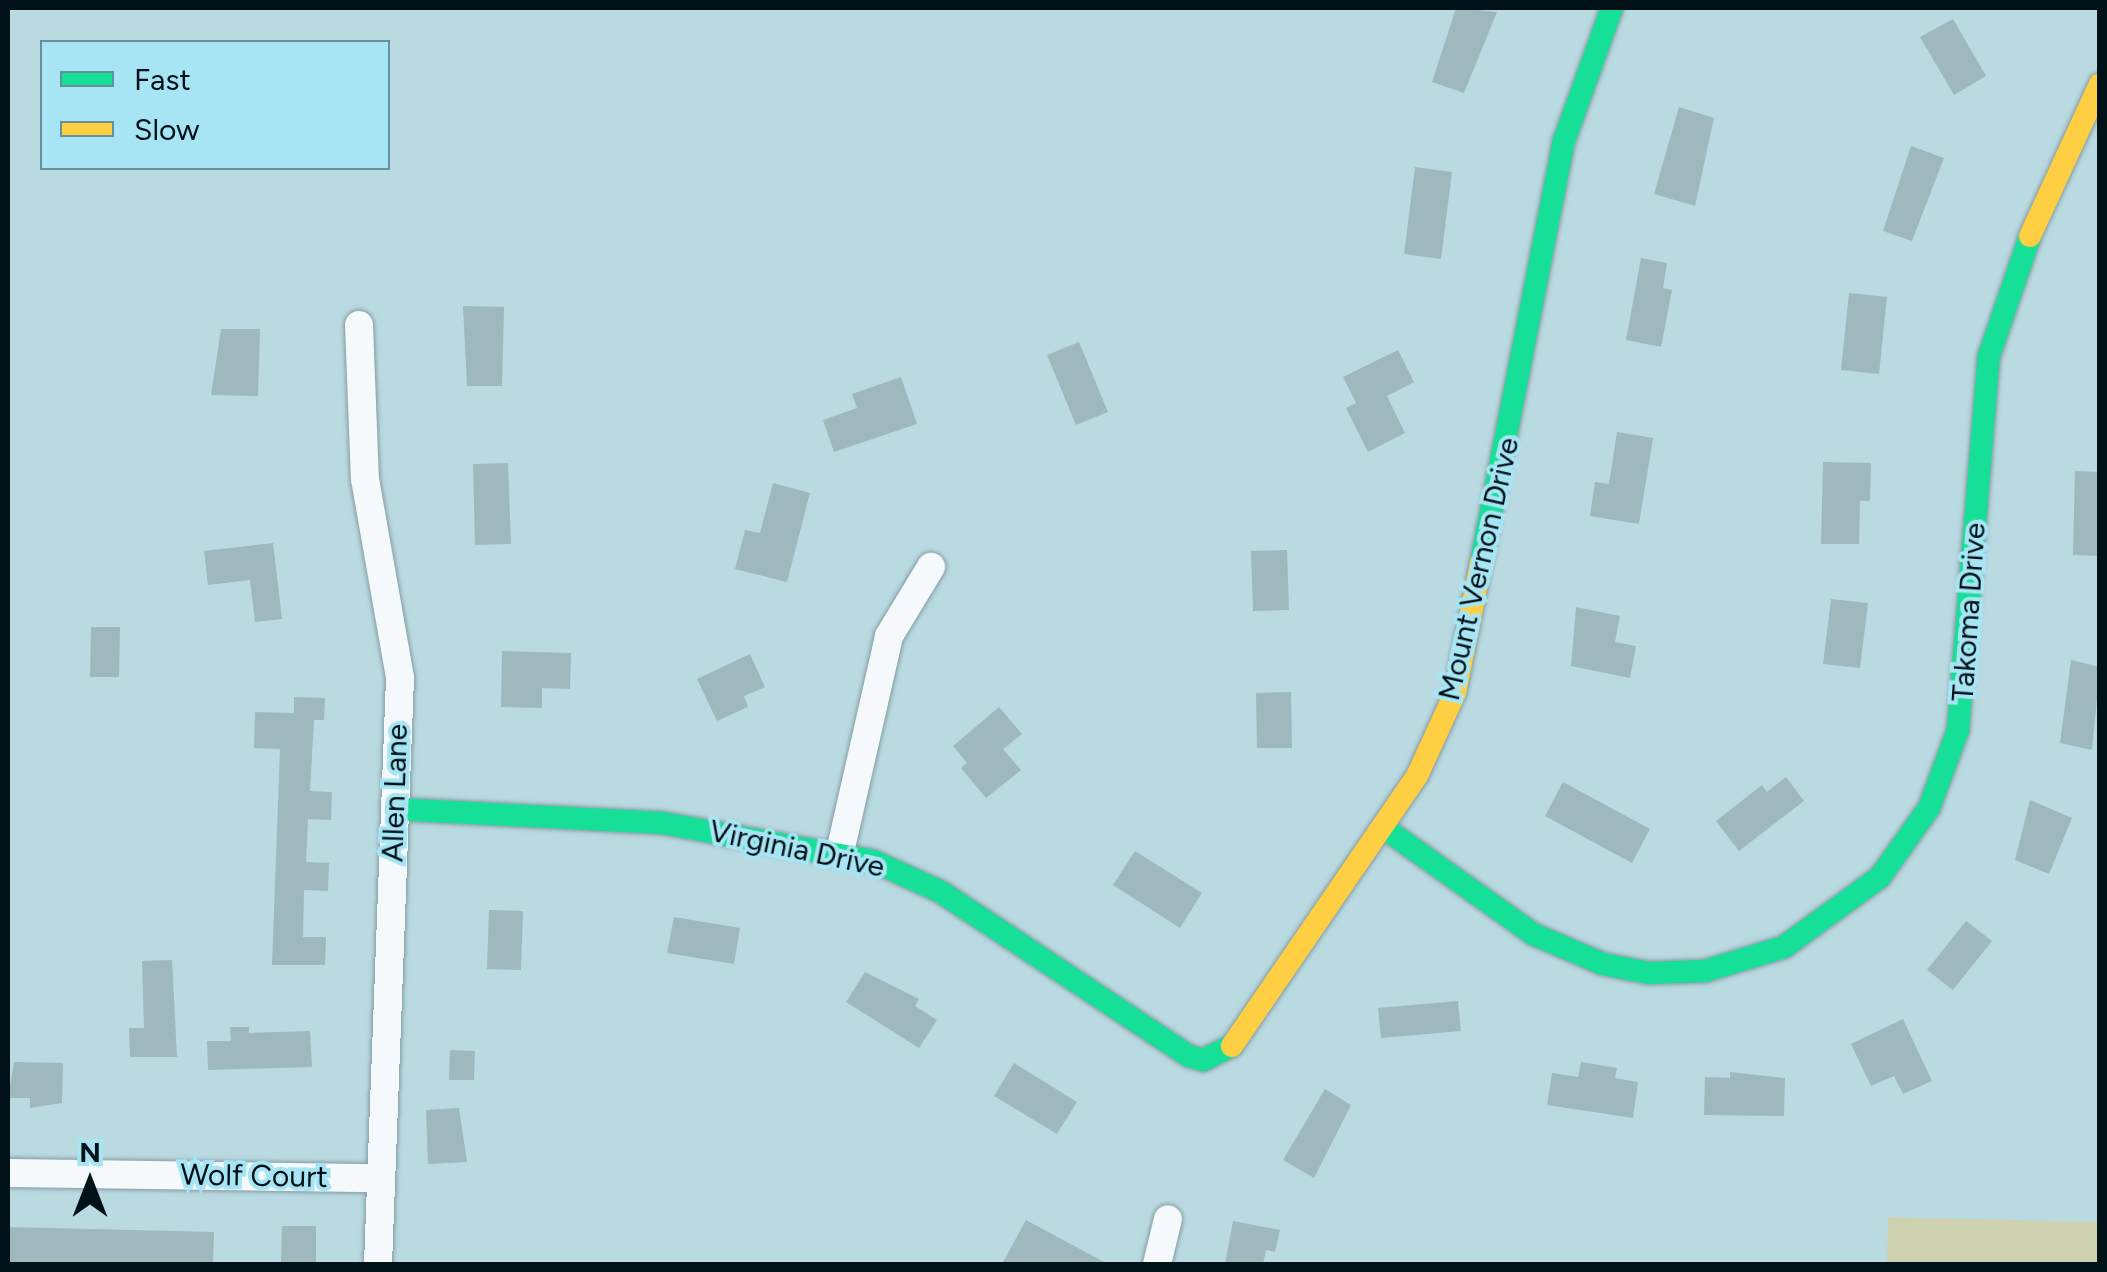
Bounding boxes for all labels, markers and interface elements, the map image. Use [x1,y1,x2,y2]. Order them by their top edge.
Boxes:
legend [40,40,390,170]
text: Fast [134,61,191,98]
text: Slow [134,111,200,148]
street label: Mount Vernon Drive [1431,434,1527,704]
street label: Takoma Drive [1945,521,1993,703]
street label: Allen Lane [375,723,415,863]
street label: Virginia Drive [706,813,888,885]
north arrow [40,1132,140,1232]
text: N [79,1135,101,1169]
street label: Wolf Court [180,1157,328,1195]

